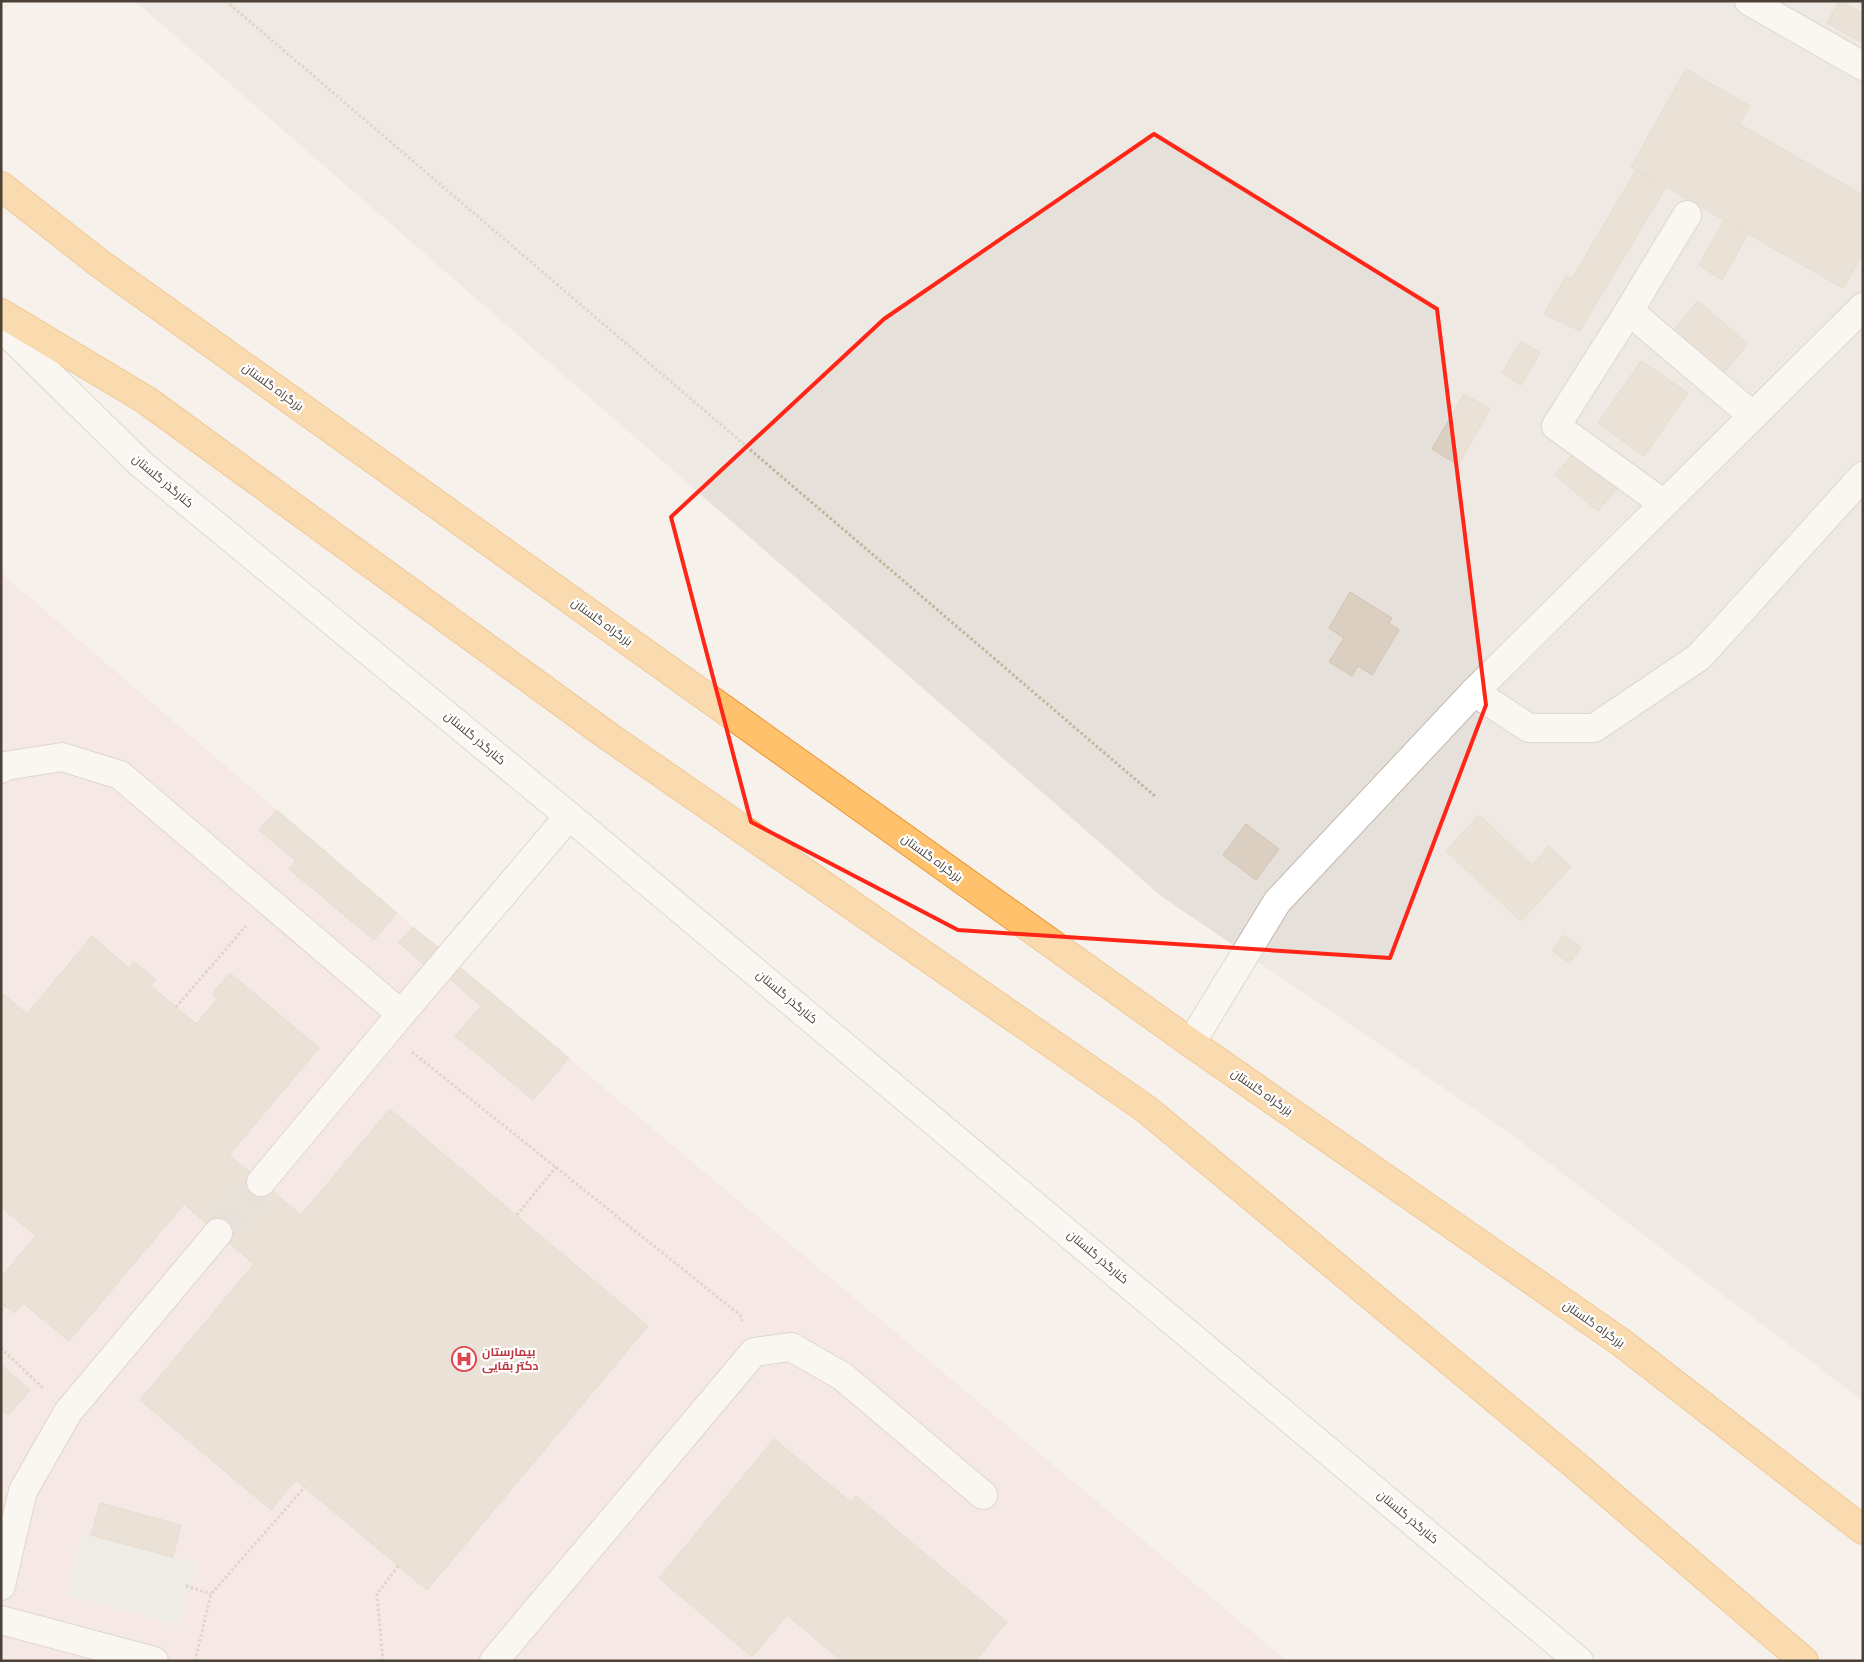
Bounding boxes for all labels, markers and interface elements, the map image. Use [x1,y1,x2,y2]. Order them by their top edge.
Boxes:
street label: بزرگراه گلستان [240,360,306,414]
street label: کنارگذر گلستان [130,451,196,511]
street label: بزرگراه گلستان [569,595,635,649]
street label: کنارگذر گلستان [442,708,508,768]
street label: بزرگراه گلستان [899,831,965,885]
street label: کنارگذر گلستان [754,967,820,1027]
street label: بزرگراه گلستان [1229,1066,1295,1118]
street label: کنارگذر گلستان [1065,1227,1131,1287]
street label: بزرگراه گلستان [1561,1298,1627,1350]
place label: بیمارستان دکتر بقایی [482,1345,538,1374]
hospital icon: بیمارستان دکتر بقایی [451,1346,477,1372]
street label: کنارگذر گلستان [1375,1487,1441,1547]

